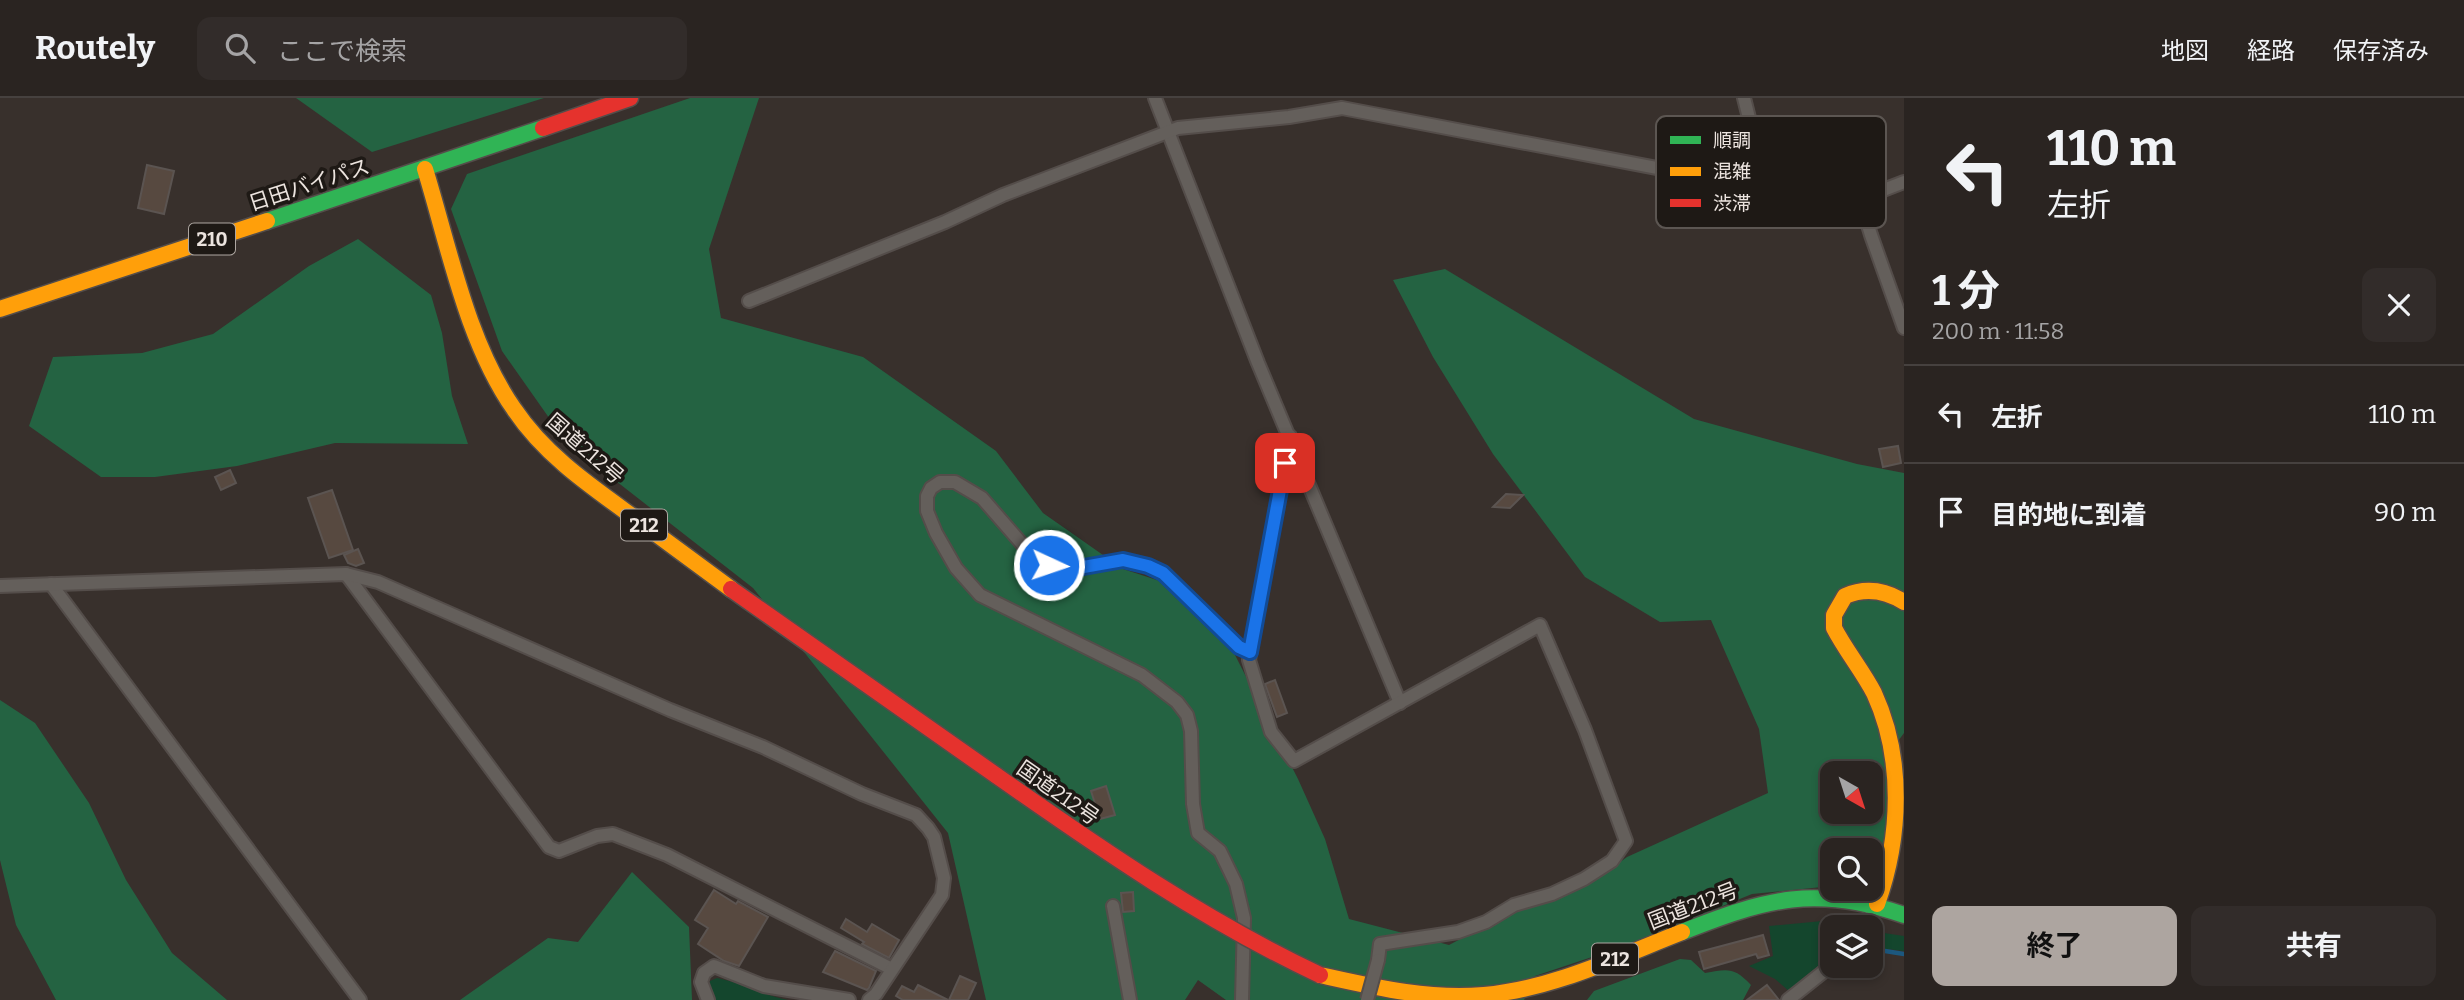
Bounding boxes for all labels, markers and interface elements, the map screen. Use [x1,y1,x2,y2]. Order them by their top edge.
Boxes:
search box [197,17,687,80]
text: Routely [35,28,155,68]
icon: search [221,29,259,67]
text: ここで検索 [277,36,407,67]
text: 地図 [2161,37,2209,65]
text: 経路 [2247,37,2295,65]
text: 保存済み [2333,37,2429,65]
legend [1656,116,1886,228]
text: 110 m [2047,119,2176,178]
icon: left [1932,126,2023,217]
text: 順調 [1713,129,1751,152]
street label: 日田バイパス [245,153,373,217]
text: 混雑 [1713,160,1751,183]
text: 左折 [2047,186,2111,224]
text: 渋滞 [1713,192,1751,215]
road number: 210 [189,223,235,254]
text: 1 分 [1932,266,2000,316]
button: close [2362,268,2436,342]
text: 200 m · 11:58 [1932,317,2064,345]
icon: left [1932,395,1970,433]
text: 110 m [2368,399,2436,430]
text: 左折 [1991,402,2043,433]
street label: 国道212号 [541,408,629,490]
pin [1255,433,1315,493]
icon: arrive [1266,444,1304,482]
icon: arrive [1932,493,1970,531]
text: 90 m [2374,497,2436,528]
text: 目的地に到着 [1991,500,2147,531]
road number: 212 [621,510,667,540]
position arrow [1012,528,1086,602]
street label: 国道212号 [1012,755,1104,831]
north arrow [1820,761,1883,824]
map controls [1820,761,1883,978]
button: search [1820,838,1883,901]
street label: 国道212号 [1644,877,1742,935]
button: 終了 [1932,906,2177,986]
button: 共有 [2191,906,2436,986]
button: layers [1820,915,1883,978]
road number: 212 [1592,944,1638,974]

